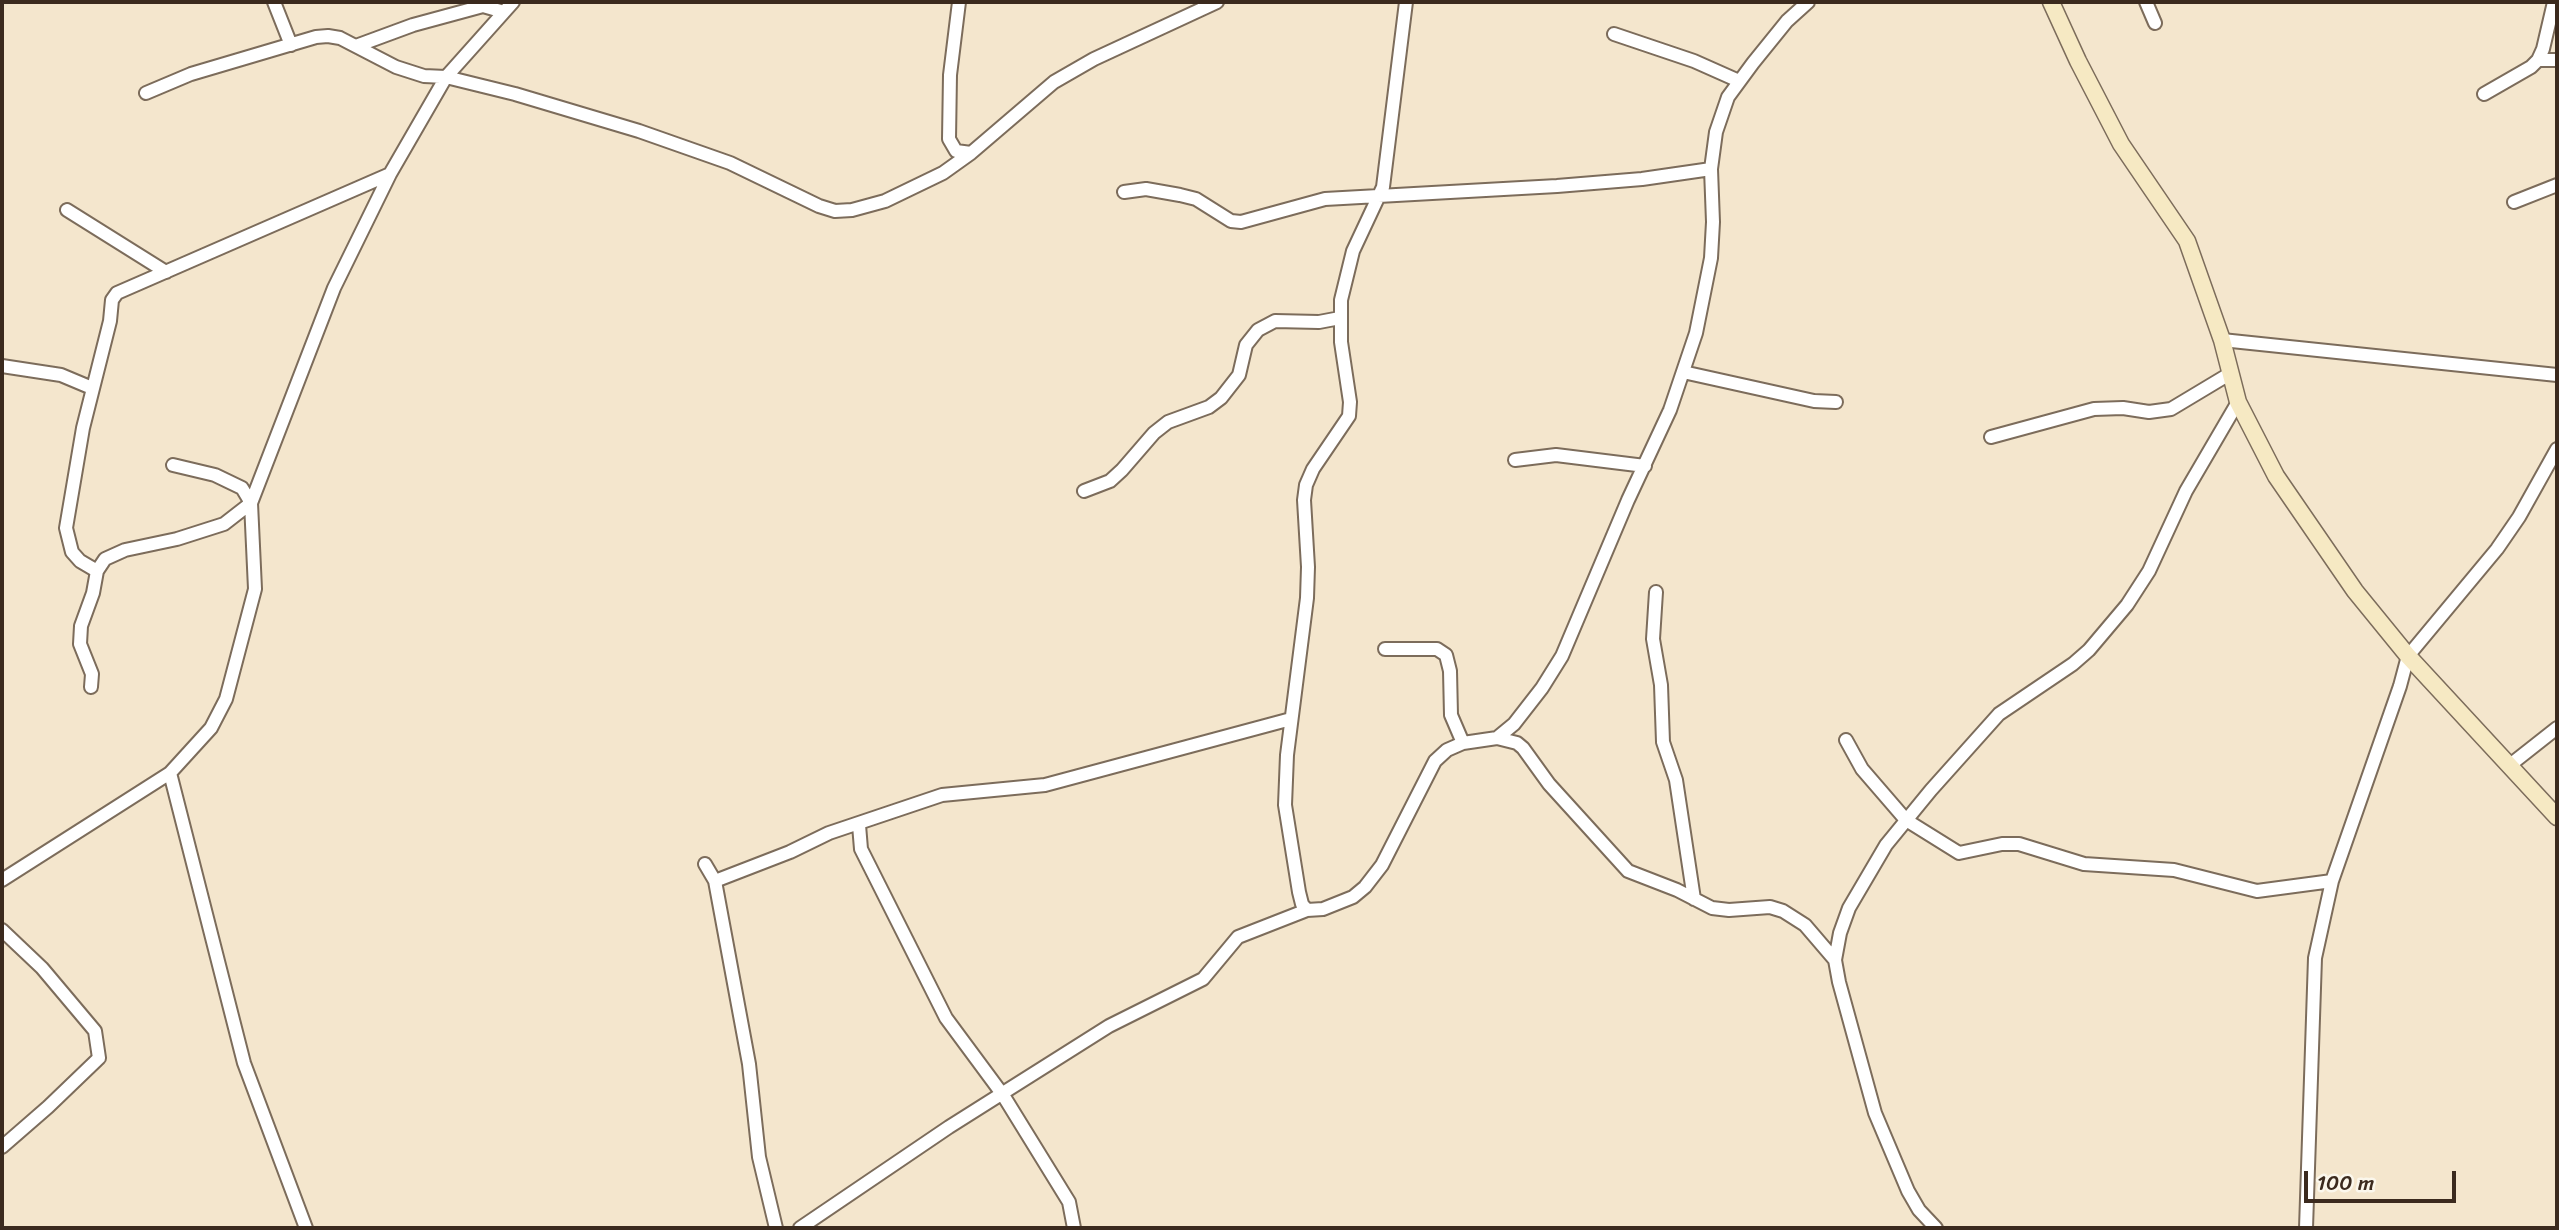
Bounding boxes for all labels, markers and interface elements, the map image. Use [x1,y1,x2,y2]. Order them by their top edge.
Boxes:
scale bar [2307,1156,2459,1200]
text: 100 m [2317,1164,2374,1202]

